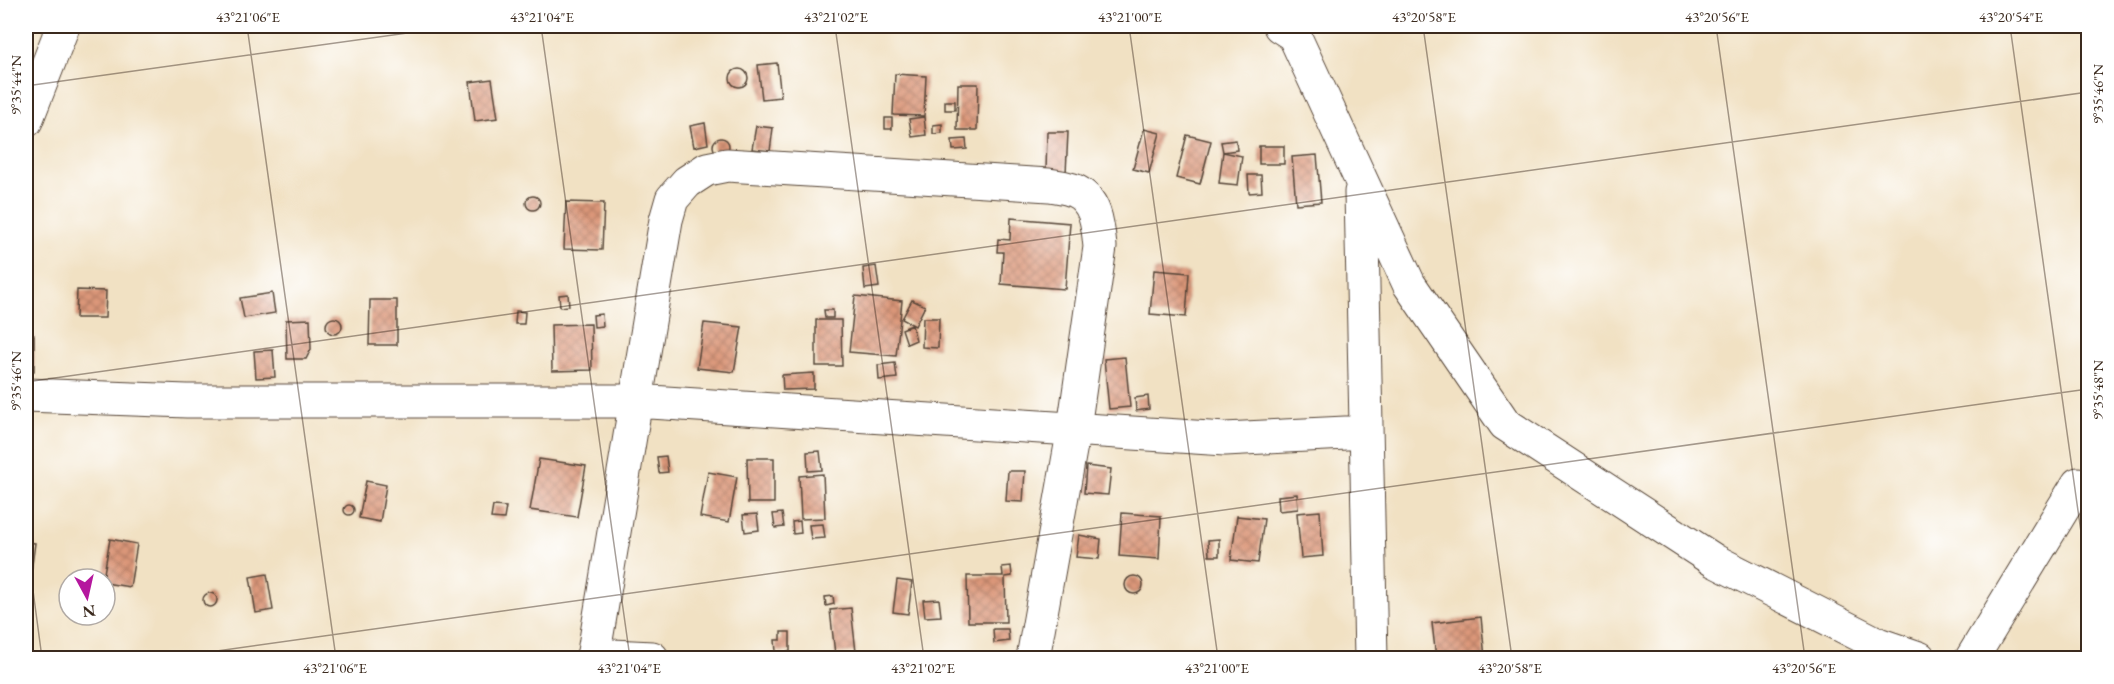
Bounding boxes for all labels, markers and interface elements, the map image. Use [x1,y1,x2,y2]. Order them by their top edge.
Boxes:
text: 43°21'06"E [216,7,281,26]
text: 43°21'04"E [510,7,575,26]
text: 43°21'02"E [804,7,869,26]
text: 43°21'00"E [1098,7,1163,26]
text: 43°20'58"E [1392,7,1457,26]
text: 43°20'56"E [1685,7,1750,26]
text: 43°20'54"E [1979,7,2044,26]
text: 9°35'44"N [6,55,25,115]
text: 9°35'46"N [2088,64,2107,124]
text: 9°35'46"N [6,351,25,411]
text: 9°35'48"N [2088,360,2107,420]
north arrow [57,567,117,627]
text: N [81,600,97,623]
text: 43°21'06"E [303,658,368,677]
text: 43°21'04"E [597,658,662,677]
text: 43°21'02"E [891,658,956,677]
text: 43°21'00"E [1185,658,1250,677]
text: 43°20'58"E [1478,658,1543,677]
text: 43°20'56"E [1772,658,1837,677]

